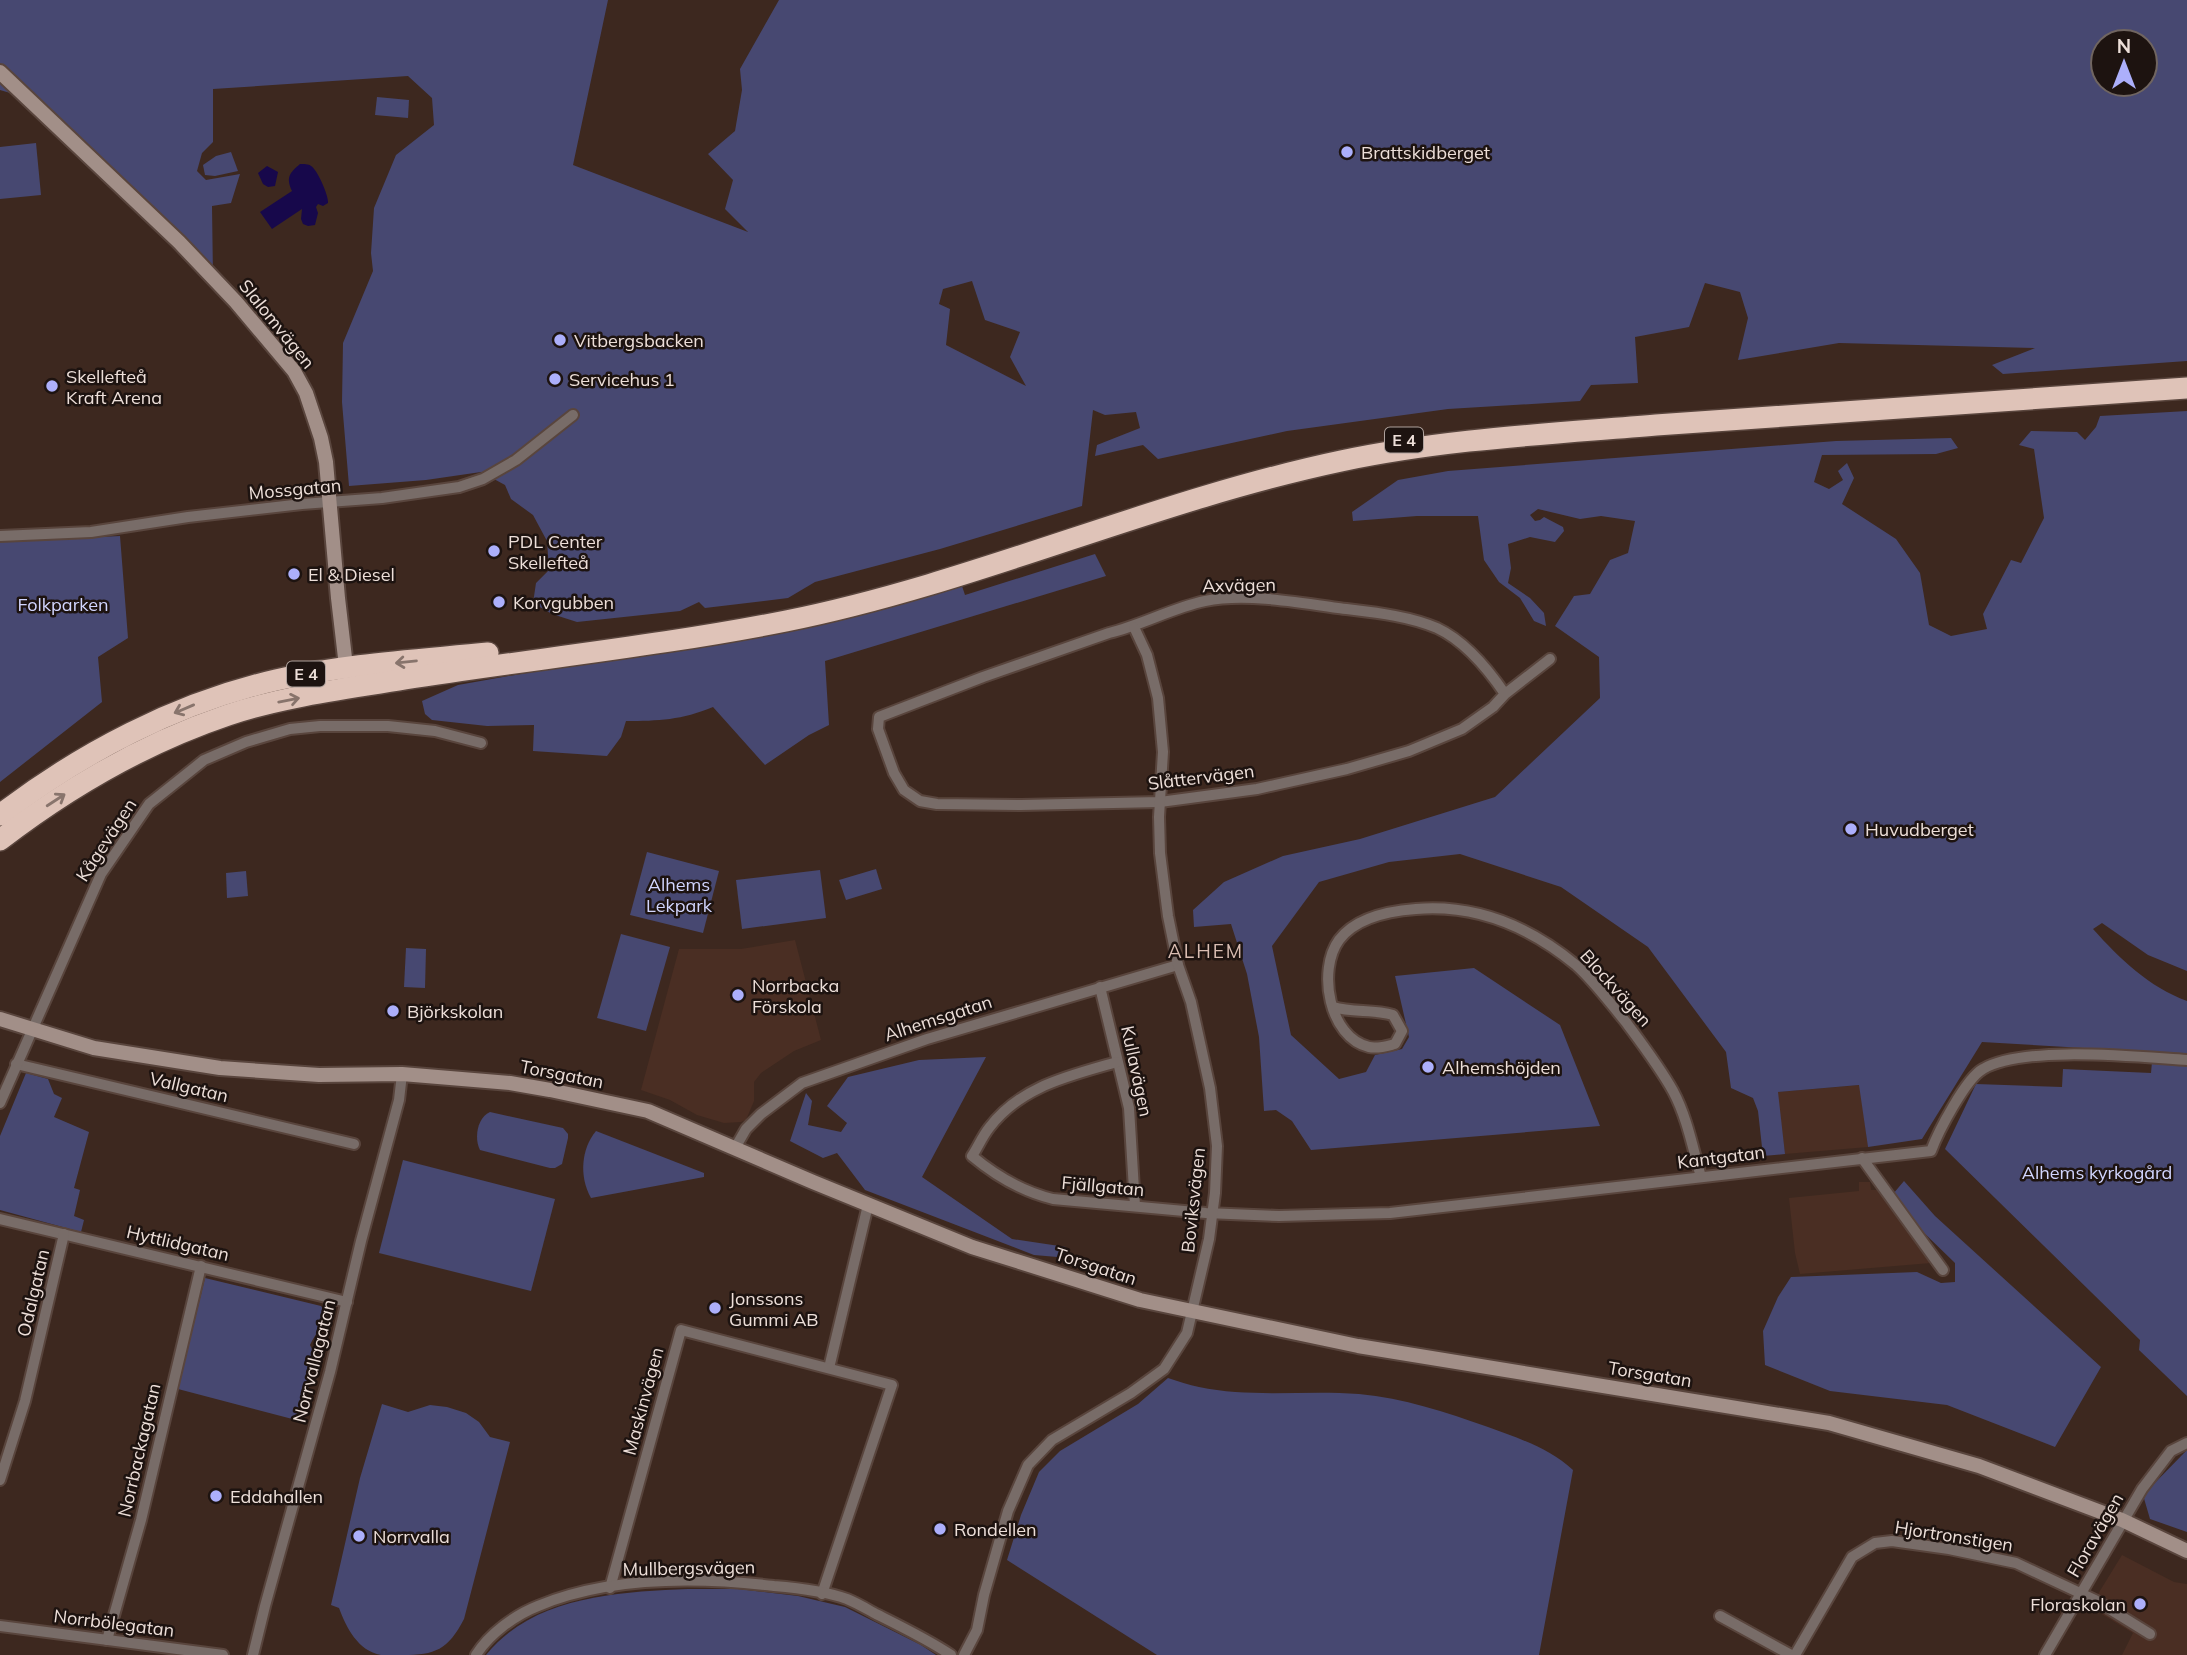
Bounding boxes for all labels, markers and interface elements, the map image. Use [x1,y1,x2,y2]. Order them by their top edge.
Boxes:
north arrow [2089,28,2159,98]
text: N [2117,34,2131,58]
place label: Brattskidberget [1361,141,1490,164]
marker: Brattskidberget [1339,144,1355,160]
street label: Slalomvägen [234,275,320,373]
place label: Vitbergsbacken [574,329,704,352]
marker: Vitbergsbacken [552,332,568,348]
place label: Skellefteå Kraft Arena [66,365,162,409]
place label: Servicehus 1 [569,368,675,391]
marker: Servicehus 1 [547,371,563,387]
marker: Skellefteå Kraft Arena [44,378,60,394]
road number: E 4 [1385,428,1423,452]
street label: Mossgatan [248,473,342,505]
place label: PDL Center Skellefteå [508,530,603,574]
marker: PDL Center Skellefteå [486,543,502,559]
place label: El & Diesel [308,563,395,586]
marker: El & Diesel [286,566,302,582]
street label: Axvägen [1202,573,1276,597]
place label: Korvgubben [513,591,614,614]
park label: Folkparken [17,593,109,616]
marker: Korvgubben [491,594,507,610]
one-way arrow [395,656,418,669]
road number: E 4 [287,662,325,687]
one-way arrow [277,692,300,706]
one-way arrow [174,704,196,717]
street label: Slåttervägen [1146,759,1256,795]
one-way arrow [45,793,65,807]
street label: Kågevägen [71,794,141,886]
place label: Huvudberget [1865,818,1974,841]
marker: Huvudberget [1843,821,1859,837]
park label: Alhems Lekpark [646,873,713,917]
district label: ALHEM [1168,939,1244,963]
street label: Blockvägen [1575,945,1657,1031]
place label: Norrbacka Förskola [752,974,839,1018]
marker: Norrbacka Förskola [730,987,746,1003]
street label: Alhemsgatan [881,990,995,1046]
place label: Björkskolan [407,1000,503,1023]
marker: Björkskolan [385,1003,401,1019]
street label: Kullavägen [1116,1023,1158,1119]
street label: Torsgatan [518,1055,606,1093]
place label: Alhemshöjden [1442,1056,1561,1079]
marker: Alhemshöjden [1420,1059,1436,1075]
street label: Vallgatan [147,1067,231,1107]
street label: Kantgatan [1676,1140,1766,1174]
street label: Boviksvägen [1176,1146,1210,1254]
park label: Alhems kyrkogård [2022,1161,2172,1184]
street label: Fjällgatan [1061,1171,1145,1201]
street label: Hyttlidgatan [124,1220,232,1266]
street label: Torsgatan [1052,1242,1140,1290]
street label: Odalgatan [12,1247,54,1339]
place label: Jonssons Gummi AB [729,1287,819,1331]
street label: Norrvallagatan [288,1297,340,1425]
marker: Jonssons Gummi AB [707,1300,723,1316]
street label: Maskinvägen [618,1345,668,1457]
street label: Torsgatan [1606,1356,1694,1392]
street label: Norrbackagatan [112,1381,166,1519]
place label: Eddahallen [230,1485,323,1508]
marker: Eddahallen [208,1488,224,1504]
street label: Floravägen [2062,1489,2128,1581]
street label: Hjortronstigen [1893,1515,2015,1557]
place label: Rondellen [954,1518,1037,1541]
marker: Rondellen [932,1521,948,1537]
place label: Norrvalla [373,1525,450,1548]
marker: Norrvalla [351,1528,367,1544]
street label: Mullbergsvägen [623,1555,755,1581]
place label: Floraskolan [2030,1593,2126,1616]
marker: Floraskolan [2132,1596,2148,1612]
street label: Norrbölegatan [52,1604,176,1642]

